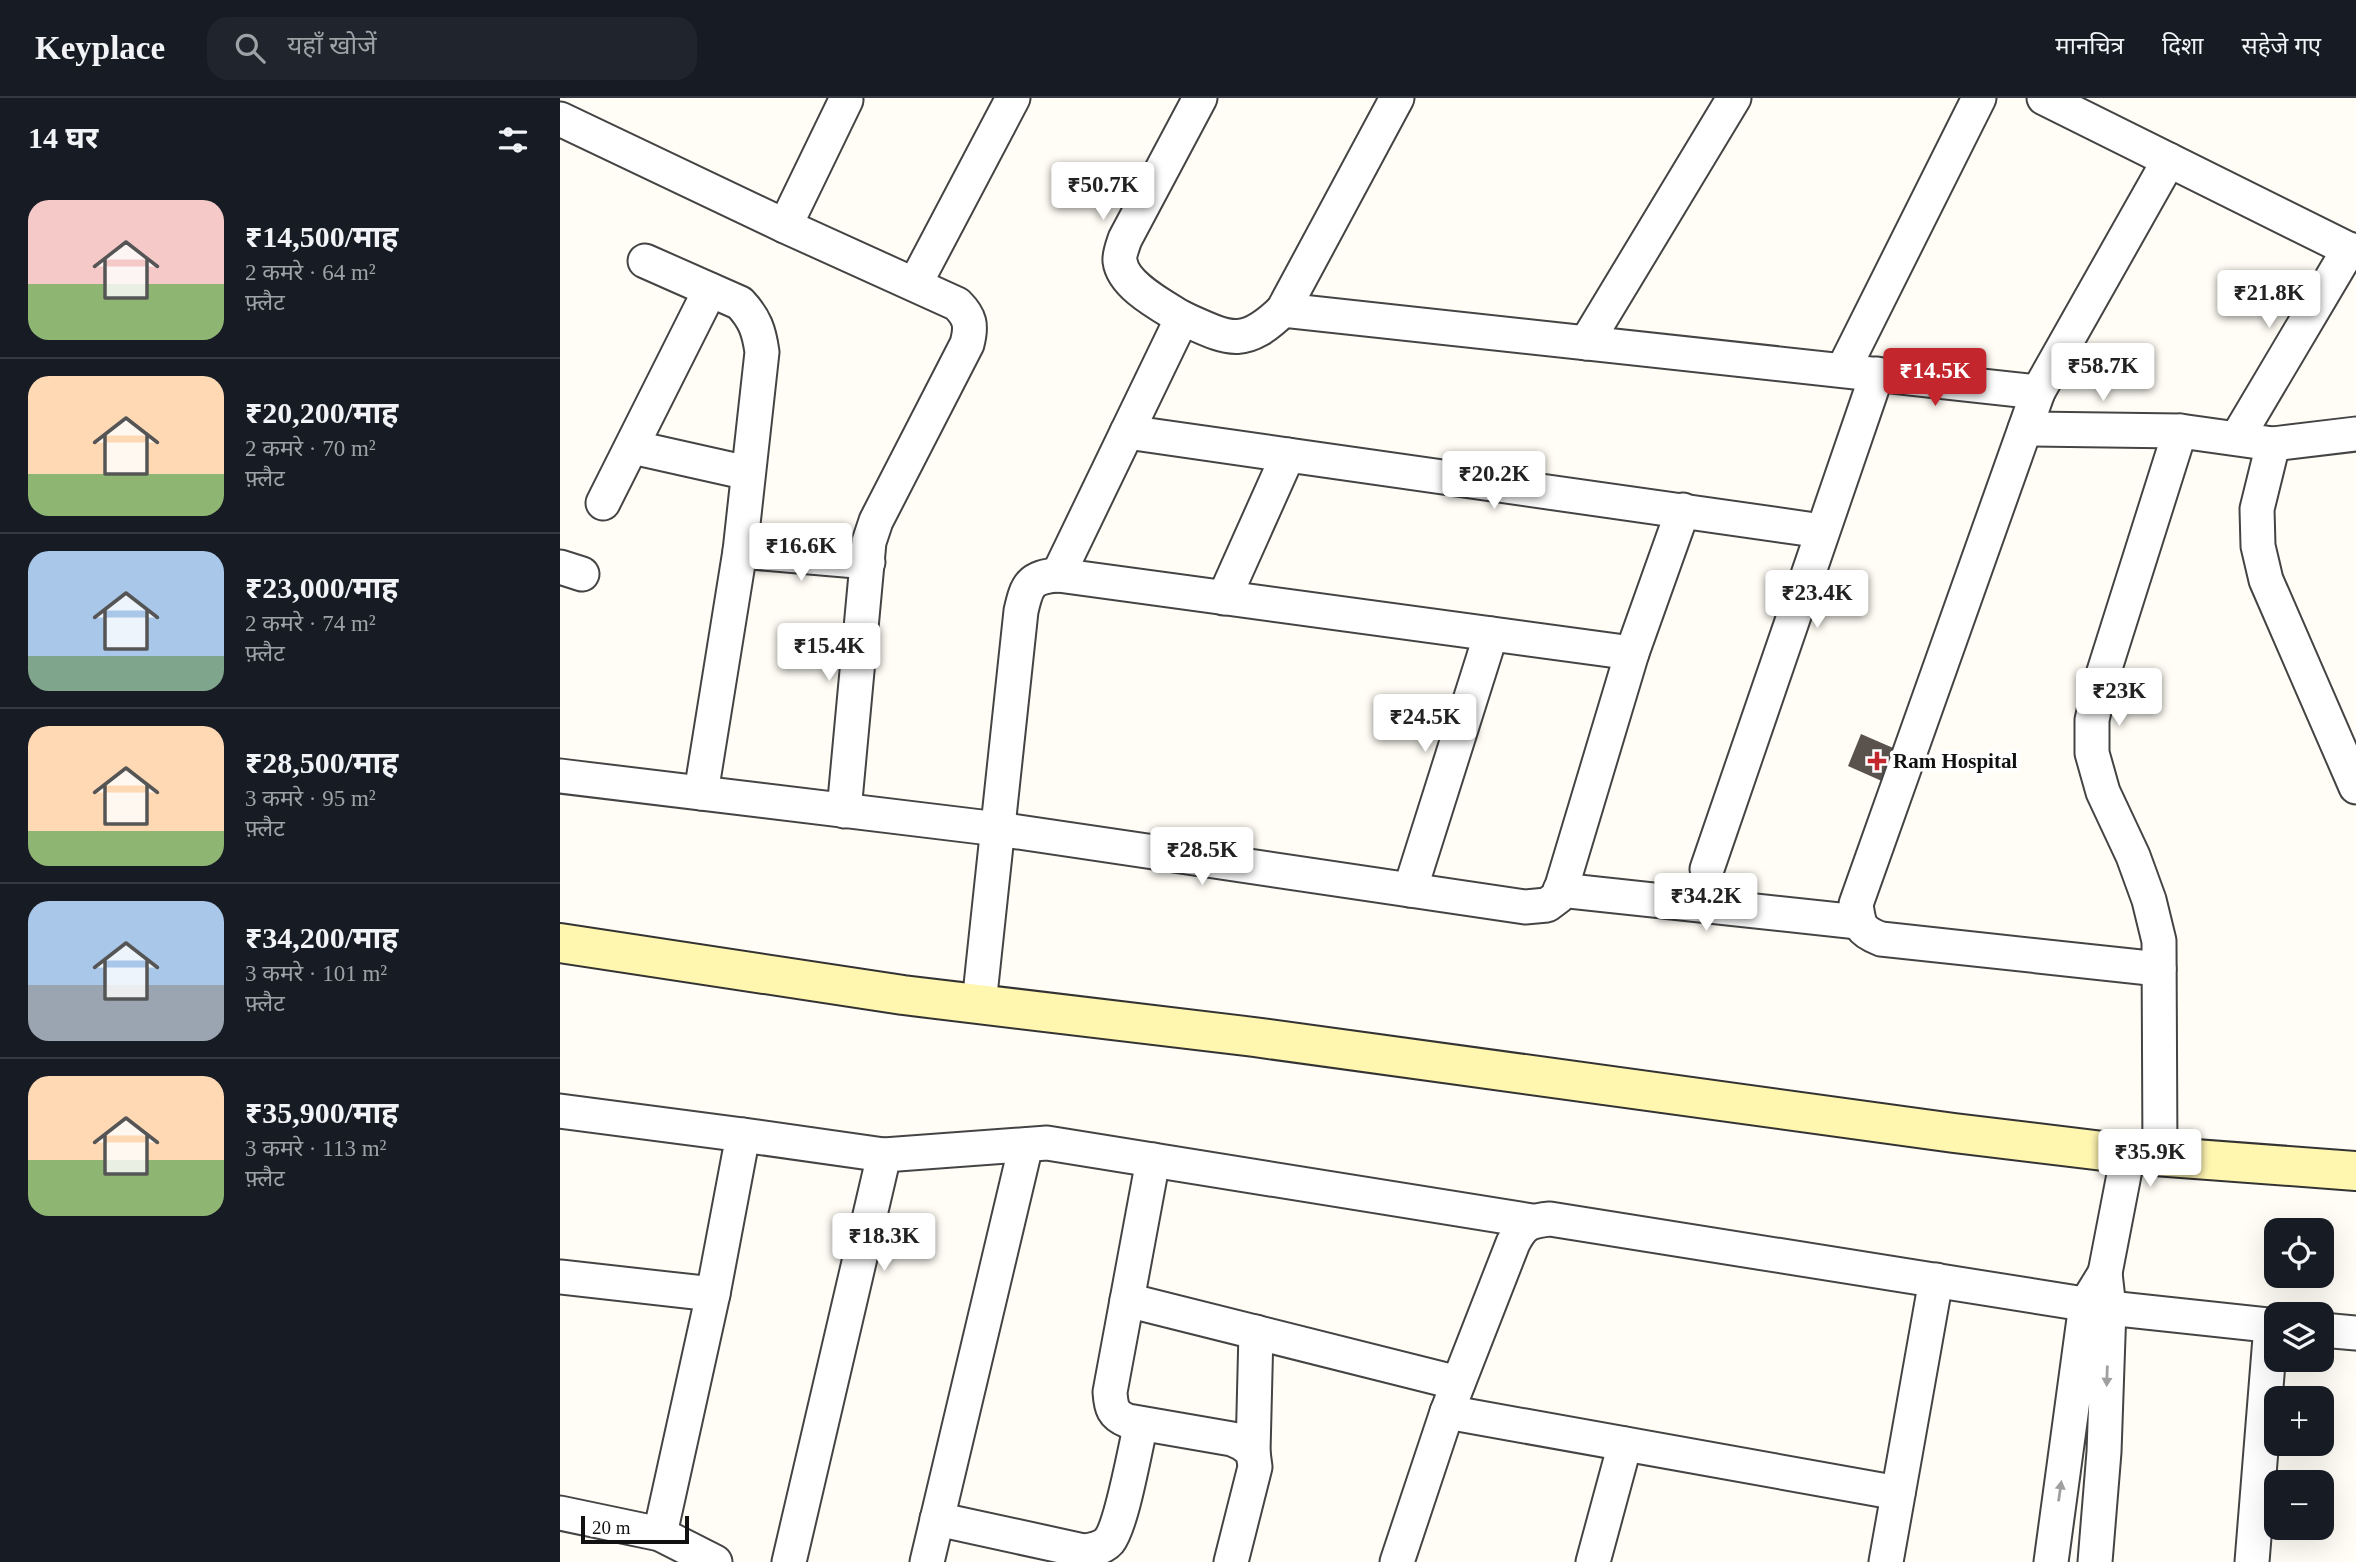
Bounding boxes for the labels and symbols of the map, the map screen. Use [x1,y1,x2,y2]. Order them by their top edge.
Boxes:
pin: ₹50.7K [1046,162,1160,222]
pin: ₹21.8K [2212,271,2326,330]
pin: ₹58.7K [2046,344,2160,403]
pin: ₹14.5K [1878,348,1992,408]
pin: ₹20.2K [1437,452,1551,511]
pin: ₹16.6K [744,524,858,583]
pin: ₹23.4K [1760,570,1874,630]
pin: ₹15.4K [772,624,886,683]
pin: ₹23K [2078,668,2160,728]
pin: ₹24.5K [1368,694,1482,754]
place label: Ram Hospital [1893,749,2017,773]
marker: Ram Hospital [1867,751,1887,771]
pin: ₹28.5K [1145,828,1259,887]
pin: ₹34.2K [1649,874,1763,933]
pin: ₹35.9K [2093,1130,2207,1189]
pin: ₹18.3K [827,1214,941,1273]
one-way arrow [2101,1366,2112,1388]
one-way arrow [2055,1480,2066,1502]
scale bar [581,1513,690,1545]

